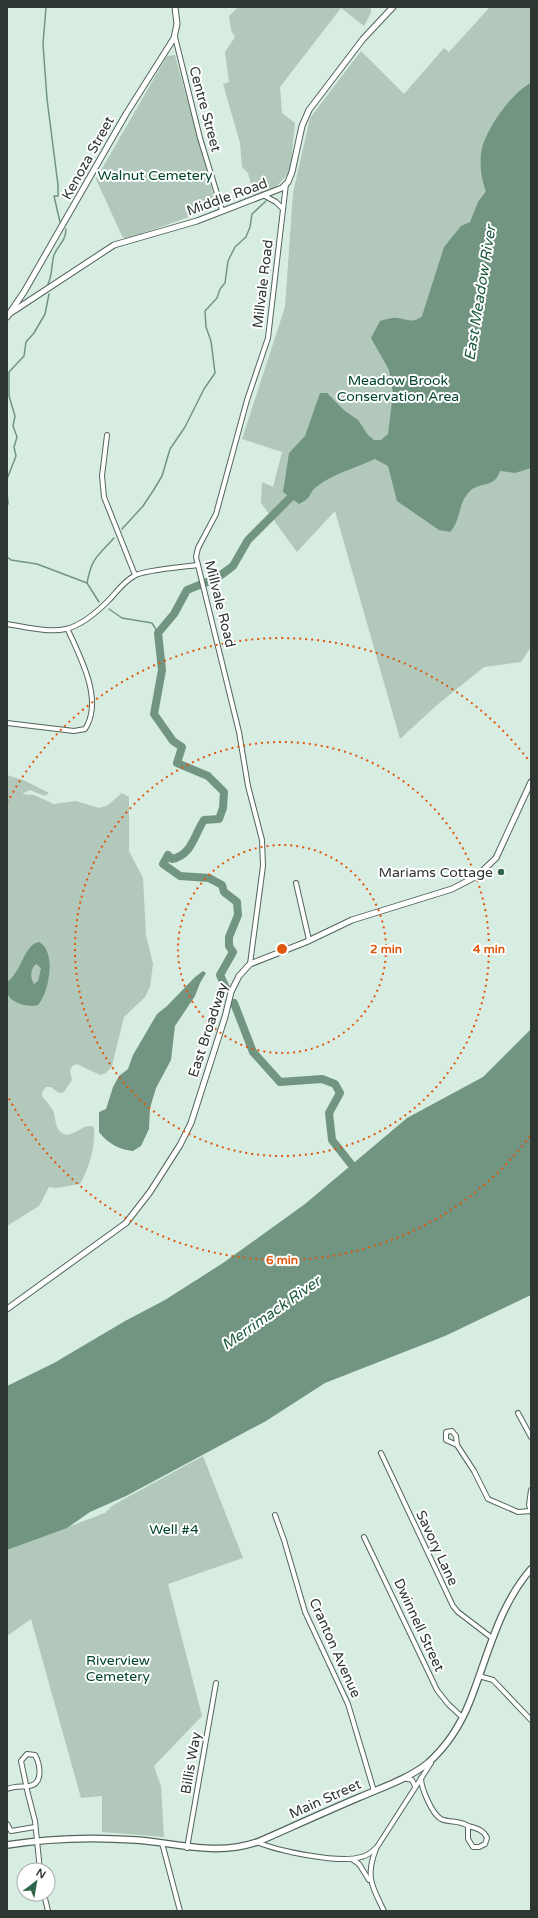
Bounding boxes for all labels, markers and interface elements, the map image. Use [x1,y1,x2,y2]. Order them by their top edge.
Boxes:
street label: Centre Street [185,64,225,154]
street label: Kenoza Street [58,113,118,203]
park label: Walnut Cemetery [97,167,213,184]
street label: Middle Road [184,175,270,219]
water label: East Meadow River [460,222,500,362]
street label: Millvale Road [249,239,277,329]
park label: Meadow Brook Conservation Area [337,372,459,405]
street label: Millvale Road [201,559,239,649]
place label: Mariams Cottage [378,864,493,881]
marker: Mariams Cottage [496,867,506,877]
centre of rings [275,942,289,956]
text: 2 min [370,942,402,956]
text: 4 min [473,942,505,956]
street label: East Broadway [185,980,231,1080]
text: 6 min [266,1253,298,1267]
water label: Merrimack River [218,1271,326,1354]
street label: Savory Lane [412,1508,462,1588]
park label: Well #4 [149,1521,199,1538]
street label: Dwinnell Street [390,1576,448,1675]
street label: Cranton Avenue [305,1596,365,1701]
park label: Riverview Cemetery [86,1652,151,1685]
street label: Billis Way [177,1730,205,1795]
street label: Main Street [286,1775,364,1822]
north arrow [16,1862,56,1902]
text: N [34,1866,48,1882]

